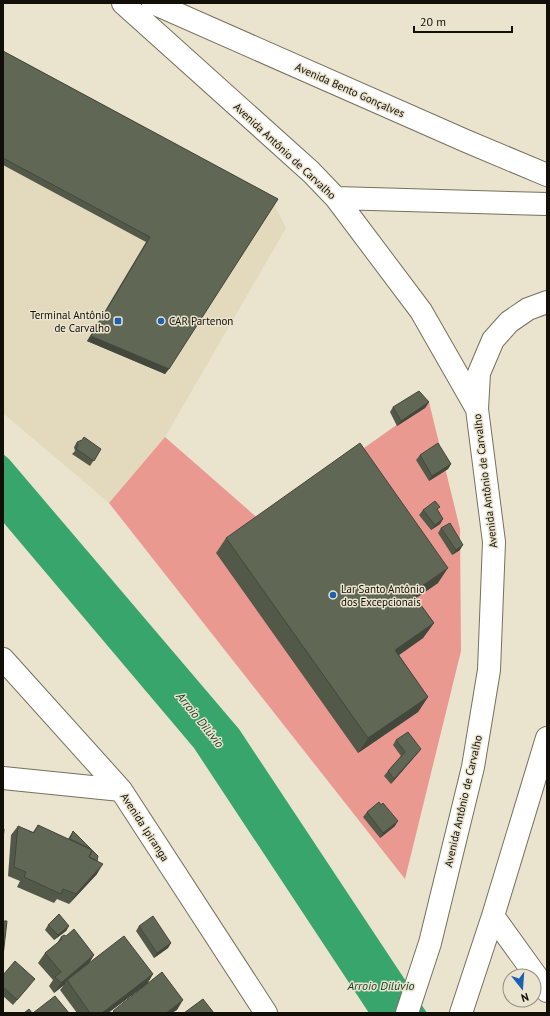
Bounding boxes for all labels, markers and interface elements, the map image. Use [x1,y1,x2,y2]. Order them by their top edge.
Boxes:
scale bar [414,8,512,34]
text: 20 m [420,14,446,29]
street label: Avenida Bento Gonçalves [293,60,407,121]
street label: Avenida Antônio de Carvalho [231,100,339,202]
place label: Terminal Antônio de Carvalho [30,308,110,335]
place label: CAR Partenon [169,314,233,328]
marker: Terminal Antônio de Carvalho [113,316,123,326]
marker: CAR Partenon [156,316,166,326]
street label: Avenida Antônio de Carvalho [470,413,500,549]
place label: Lar Santo Antônio dos Excepcionais [341,582,425,609]
marker: Lar Santo Antônio dos Excepcionais [328,590,338,600]
water label: Arroio Dilúvio [173,688,227,751]
street label: Avenida Antônio de Carvalho [441,734,485,868]
street label: Avenida Ipiranga [118,790,172,864]
north arrow [502,968,542,1008]
water label: Arroio Dilúvio [346,978,415,993]
text: N [519,990,530,1005]

